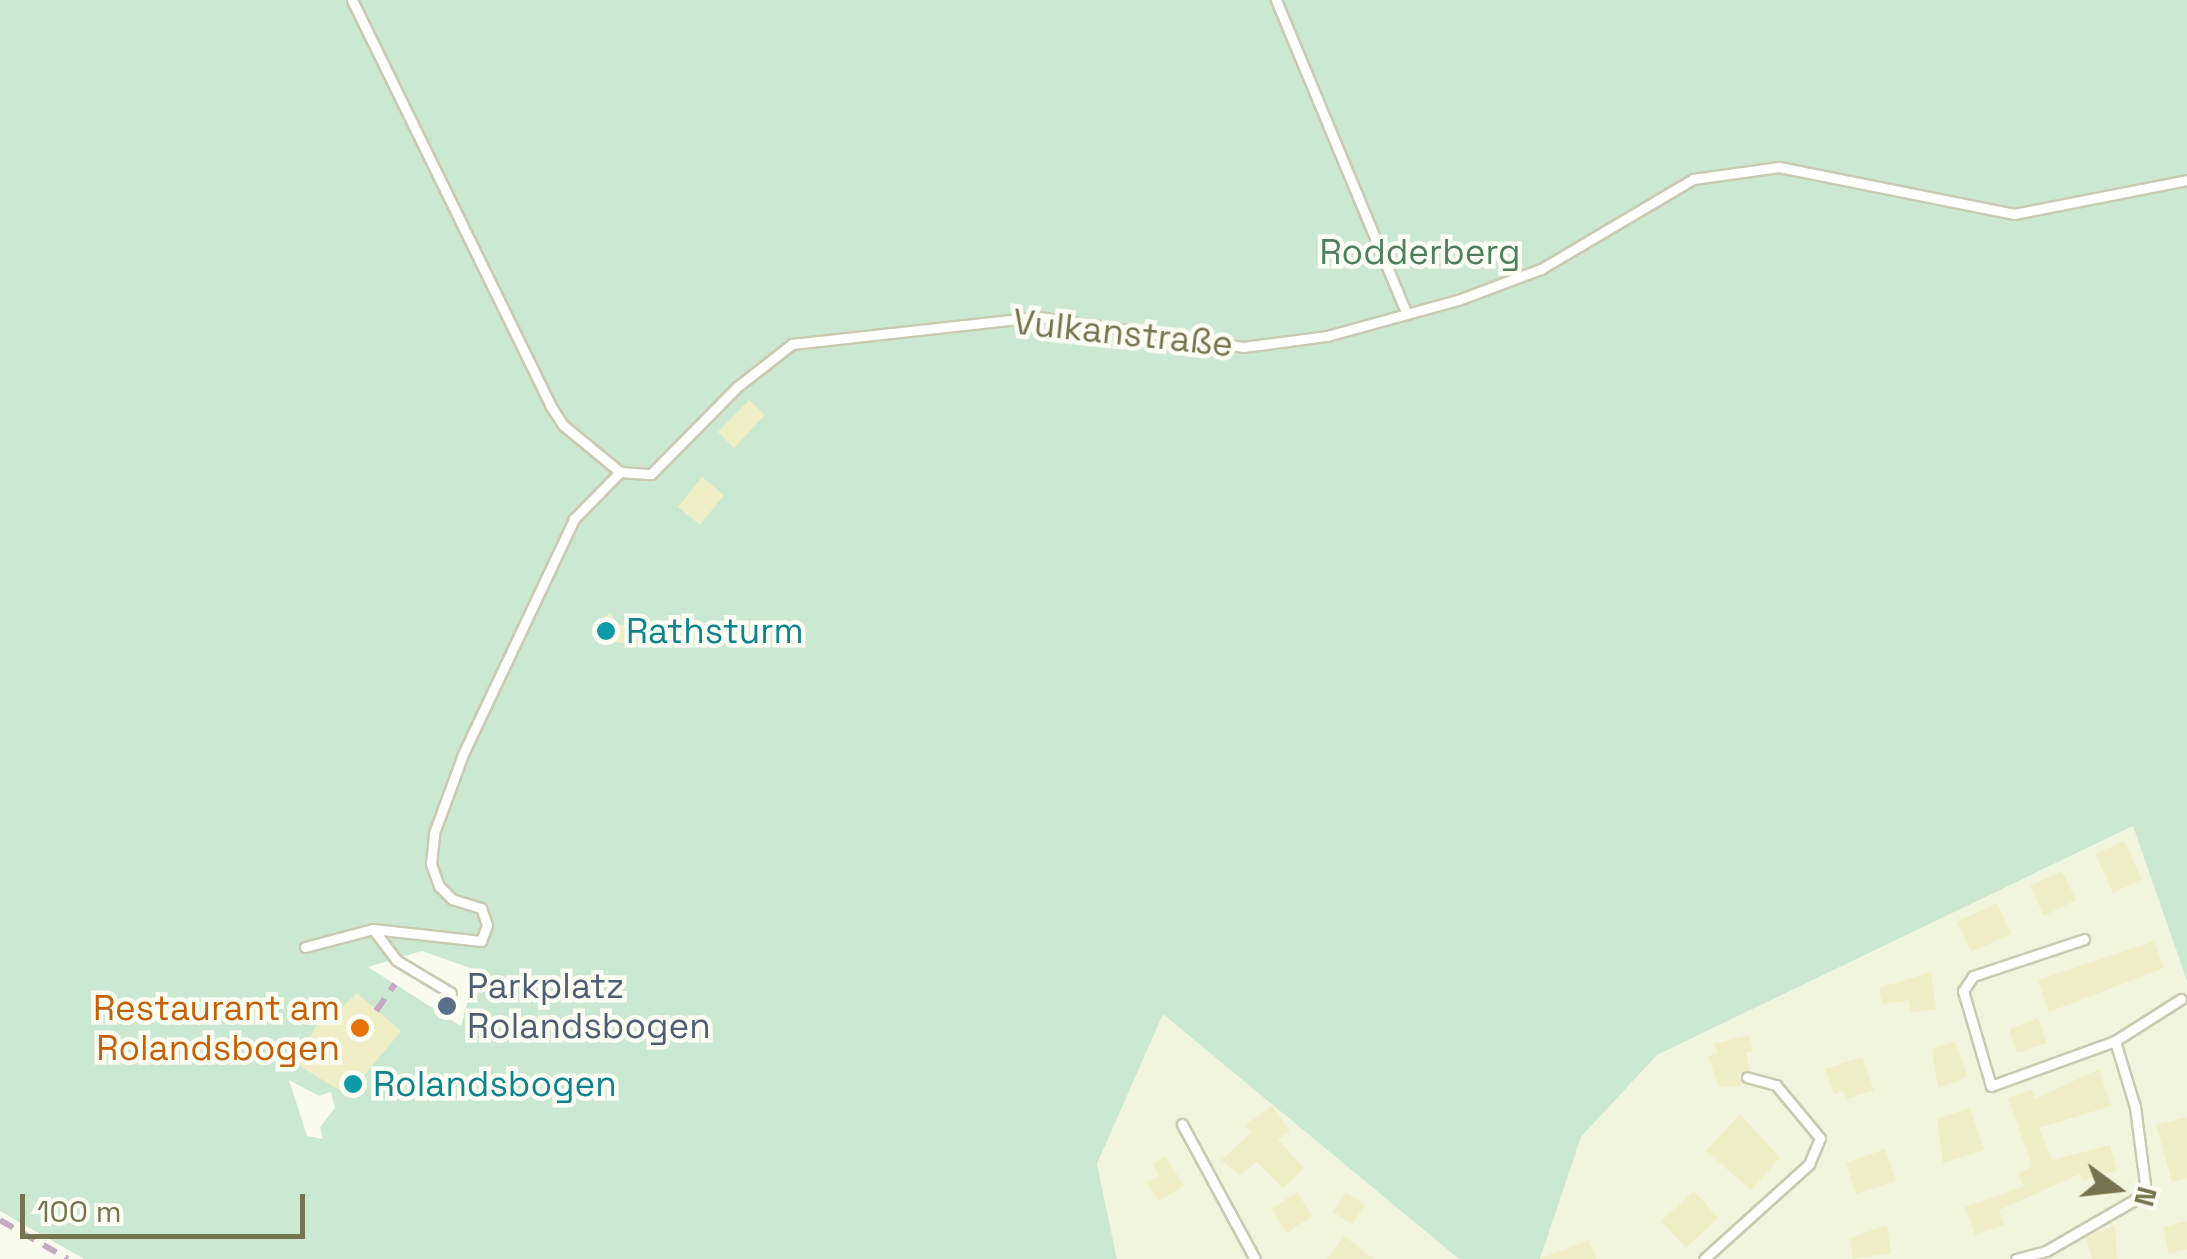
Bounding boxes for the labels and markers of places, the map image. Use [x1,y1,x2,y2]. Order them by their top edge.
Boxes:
place label: Rathsturm [626,610,804,652]
marker: Rathsturm [595,620,617,642]
place label: Parkplatz Rolandsbogen [467,965,711,1047]
place label: Restaurant am Rolandsbogen [93,987,340,1069]
marker: Parkplatz Rolandsbogen [436,995,458,1017]
marker: Restaurant am Rolandsbogen [349,1017,371,1039]
place label: Rolandsbogen [373,1063,617,1105]
marker: Rolandsbogen [342,1073,364,1095]

